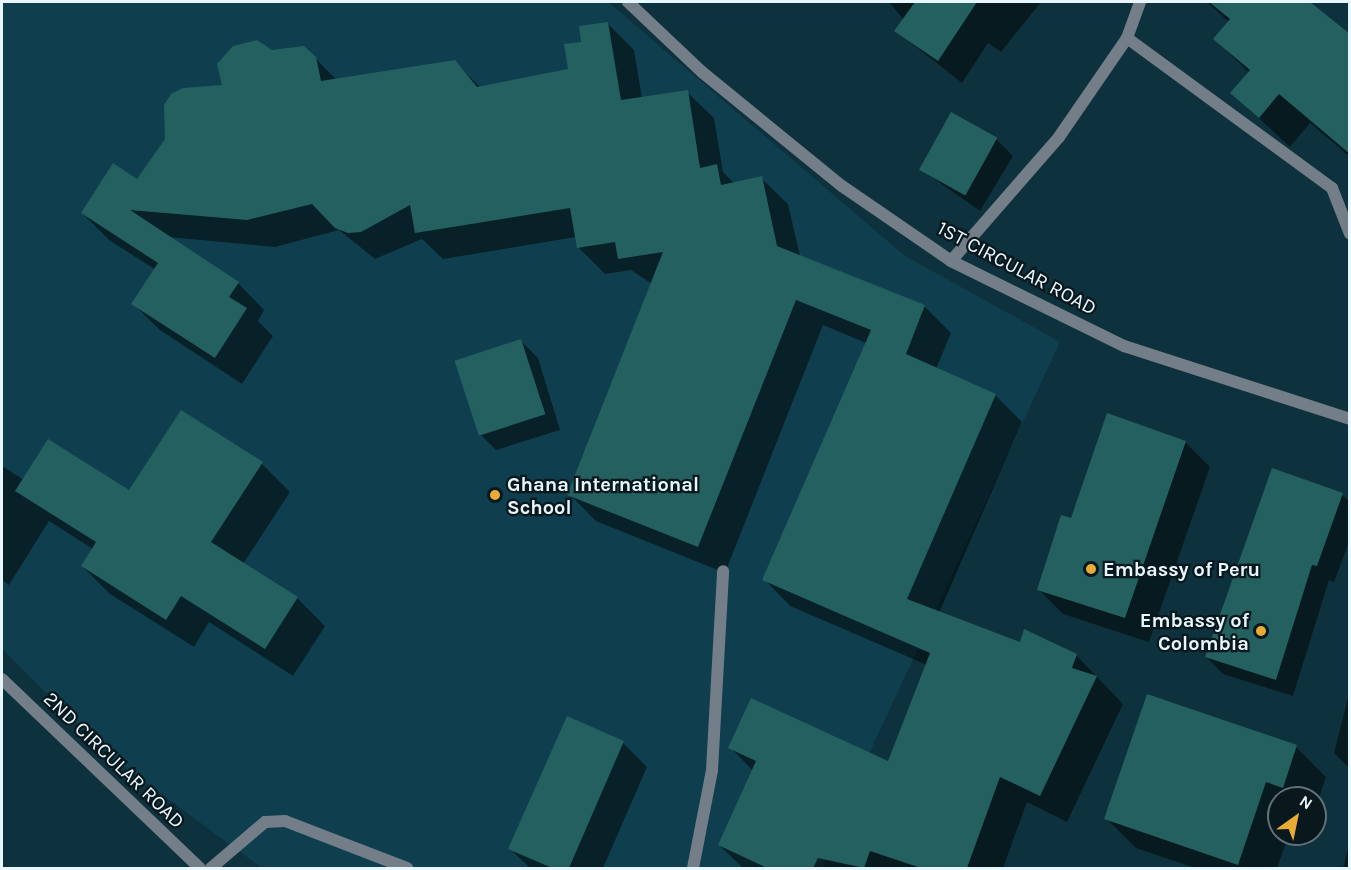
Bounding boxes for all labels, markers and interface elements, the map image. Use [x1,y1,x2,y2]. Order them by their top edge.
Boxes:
street label: 1ST CIRCULAR ROAD [933,216,1101,320]
place label: Ghana International School [507,472,699,519]
marker: Ghana International School [488,488,502,502]
place label: Embassy of Peru [1103,557,1260,581]
marker: Embassy of Peru [1084,562,1098,576]
place label: Embassy of Colombia [1140,608,1249,655]
marker: Embassy of Colombia [1254,624,1268,638]
street label: 2ND CIRCULAR ROAD [39,687,189,833]
north arrow [1267,786,1327,846]
text: N [1296,791,1316,813]

